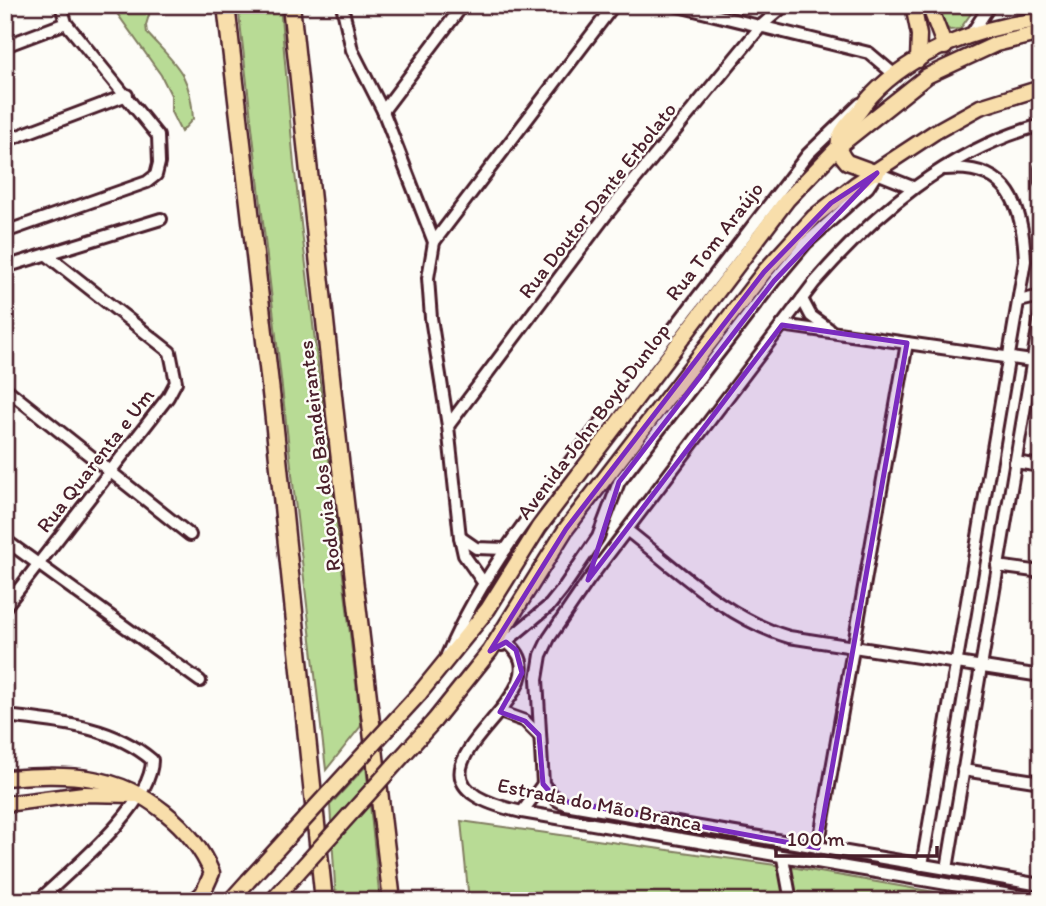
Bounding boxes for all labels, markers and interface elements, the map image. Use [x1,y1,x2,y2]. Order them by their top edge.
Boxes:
street label: Rua Doutor Dante Erbolato [513,97,681,303]
street label: Rua Tom Araújo [660,177,768,305]
street label: Avenida John Boyd Dunlop [511,318,675,524]
street label: Rodovia dos Bandeirantes [292,339,346,573]
street label: Rua Quarenta e Um [31,382,159,537]
street label: Estrada do Mão Branca [495,772,705,836]
scale bar [776,815,937,859]
text: 100 m [787,826,845,851]

